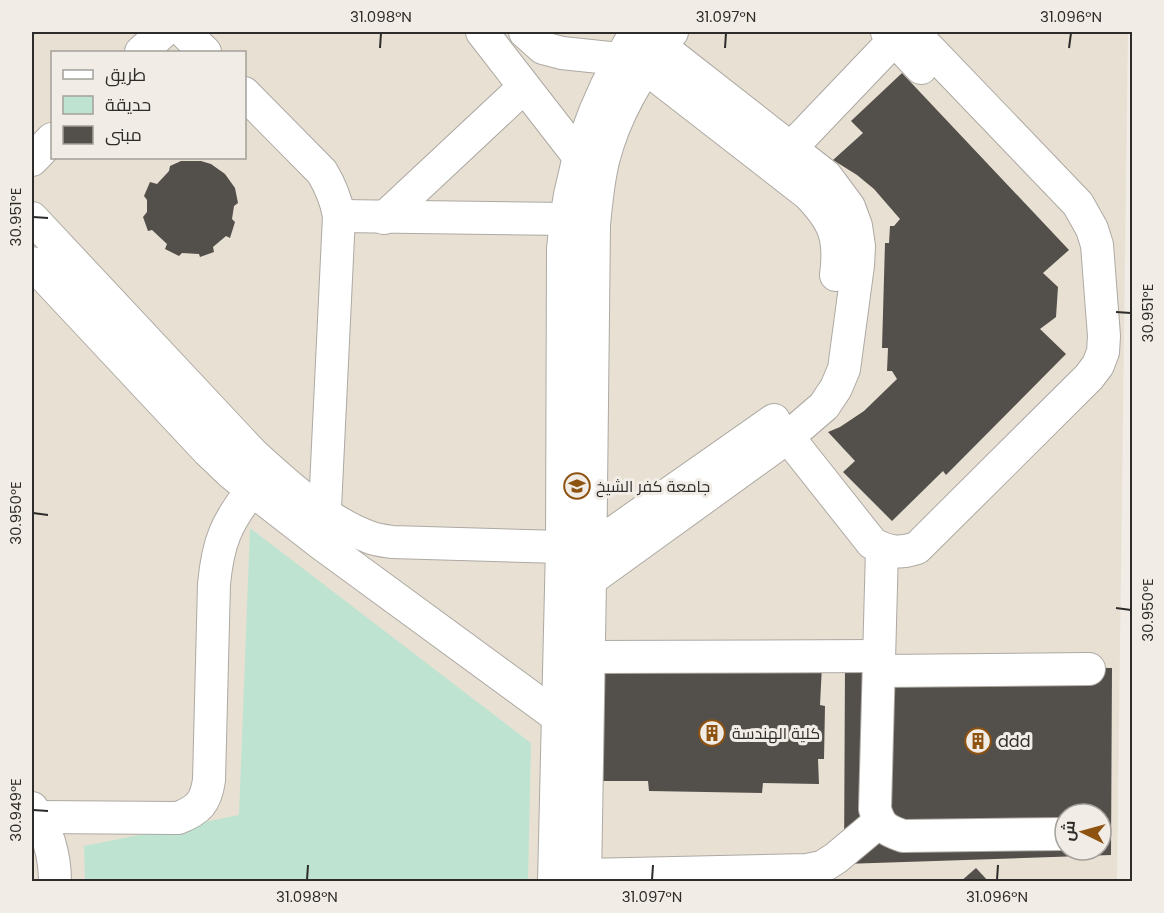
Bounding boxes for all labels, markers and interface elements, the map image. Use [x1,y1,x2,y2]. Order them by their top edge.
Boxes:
text: 31.098°N [350,6,412,27]
text: 31.097°N [696,6,756,27]
text: 31.096°N [1040,6,1102,27]
legend [51,51,246,159]
text: طريق [105,62,146,87]
text: حديقة [105,92,151,117]
text: مبنى [105,122,142,147]
text: 30.951°E [5,188,26,246]
text: 30.951°E [1137,284,1158,342]
school or university icon: جامعة كفر الشيخ [562,471,592,501]
place label: جامعة كفر الشيخ [596,475,710,498]
text: 30.950°E [5,481,26,545]
text: 30.950°E [1137,578,1158,642]
building icon: كلية الهندسة [697,718,727,748]
place label: كلية الهندسة [732,722,820,745]
building icon: ddd [963,726,993,756]
place label: ddd [998,730,1030,753]
text: 30.949°E [5,778,26,842]
north arrow [1053,802,1113,862]
text: ش [1056,820,1081,842]
text: 31.098°N [276,886,338,907]
text: 31.097°N [622,886,682,907]
text: 31.096°N [966,886,1028,907]

